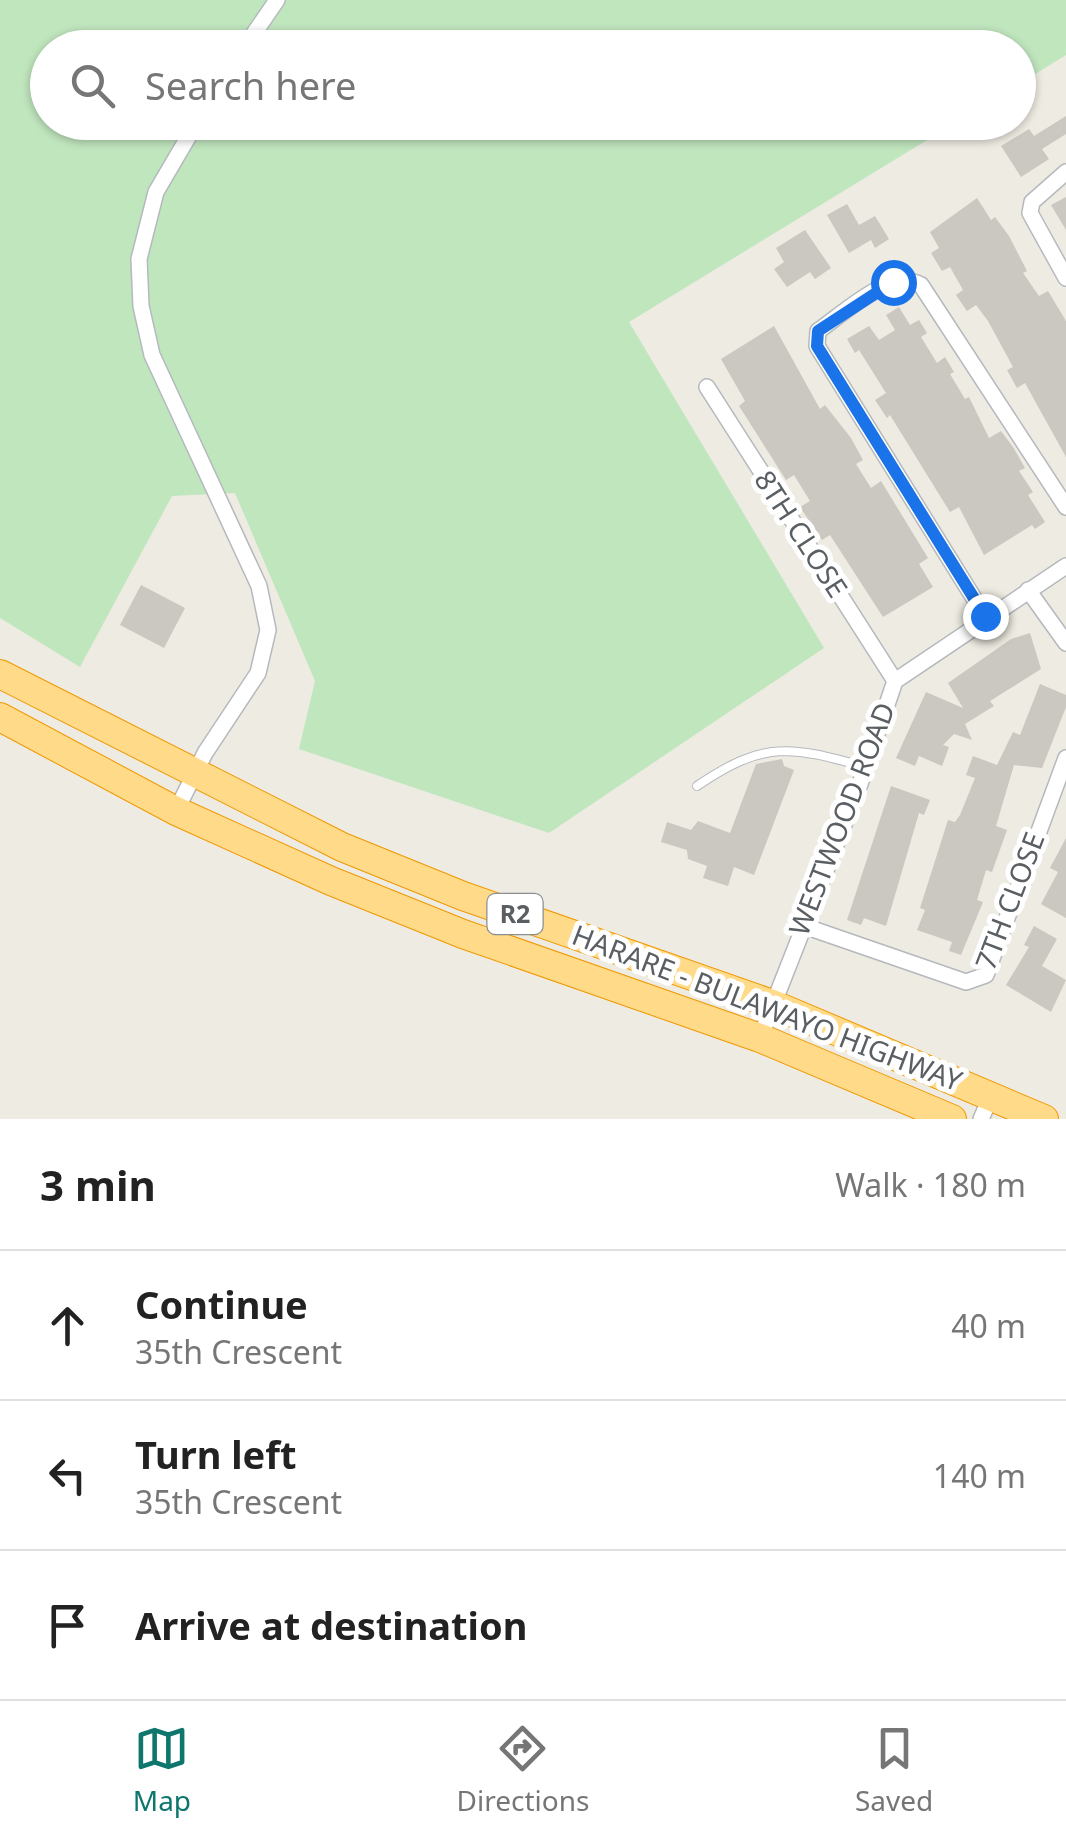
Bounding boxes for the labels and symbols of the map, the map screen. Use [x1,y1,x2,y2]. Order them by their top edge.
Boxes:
route start [871,260,917,306]
street label: 8TH CLOSE [747,463,857,604]
route end [963,594,1009,640]
street label: WESTWOOD ROAD [779,697,903,941]
street label: 7TH CLOSE [965,827,1053,975]
road number: R2 [488,894,542,934]
street label: HARARE - BULAWAYO HIGHWAY [567,915,968,1099]

